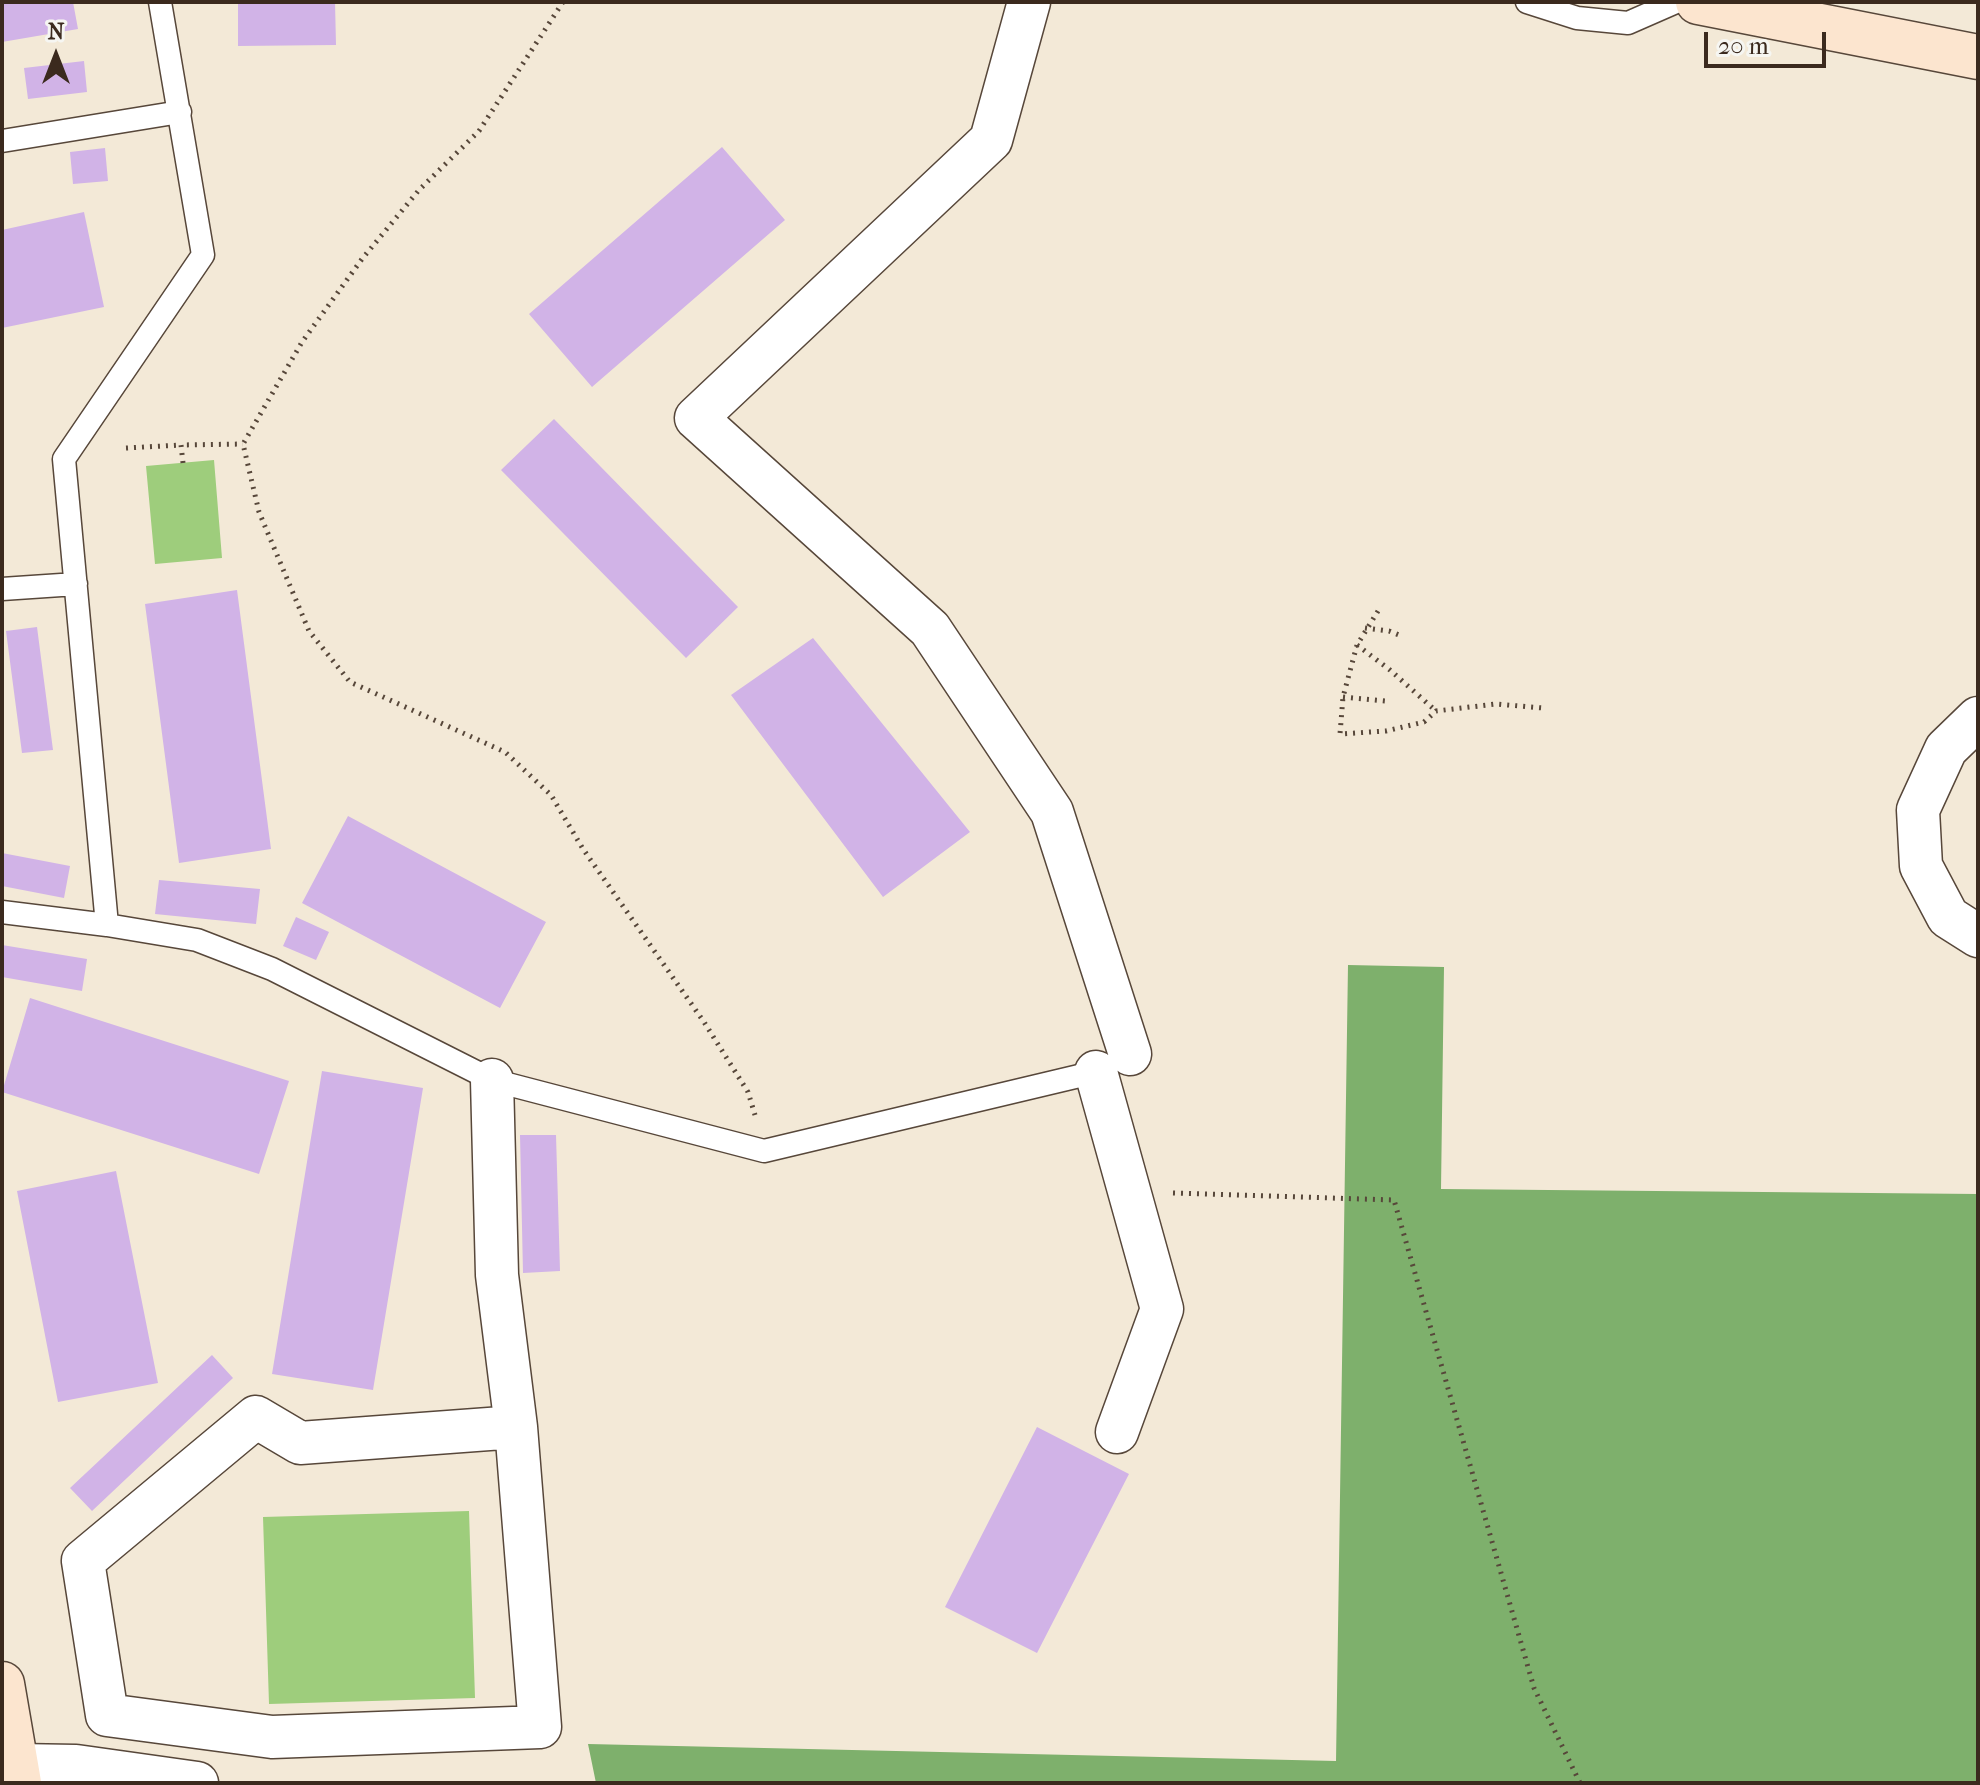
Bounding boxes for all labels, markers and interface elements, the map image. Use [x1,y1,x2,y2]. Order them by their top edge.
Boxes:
north arrow [16,16,96,96]
scale bar [1708,16,1830,66]
text: N [48,19,64,45]
text: 20 m [1718,32,1769,60]

